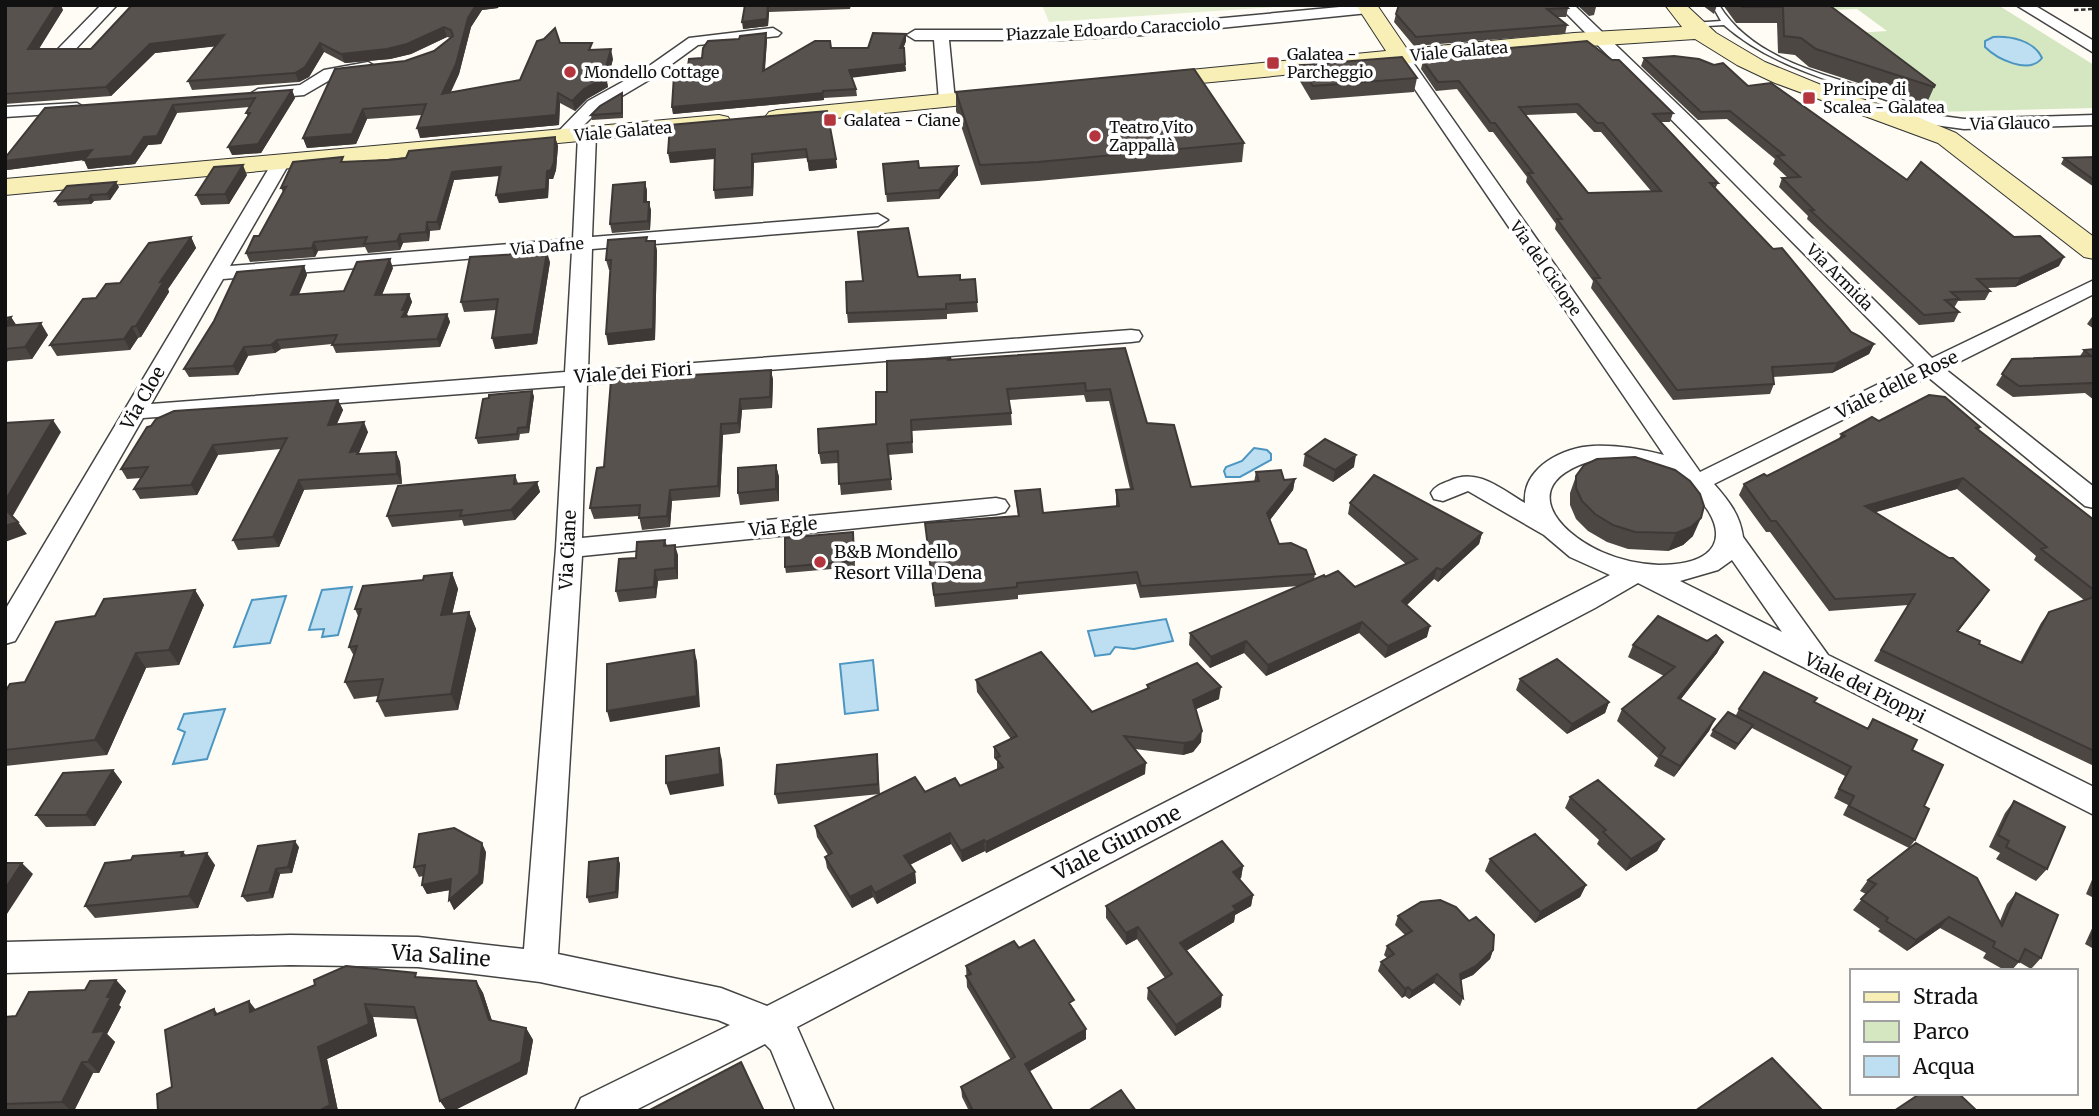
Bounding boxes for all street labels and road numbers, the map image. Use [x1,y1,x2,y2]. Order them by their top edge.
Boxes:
street label: Piazzale Edoardo Caracciolo [1005,13,1221,45]
street label: Viale Galatea [1408,37,1509,65]
street label: Via Glauco [1969,112,2050,134]
street label: Viale Galatea [572,117,673,145]
street label: Via del Ciclope [1505,216,1586,319]
street label: Via Dafne [508,233,585,259]
street label: Via Armida [1802,239,1878,315]
street label: Viale delle Rose [1831,345,1962,424]
street label: Viale dei Fiori [572,357,693,388]
street label: Via Cloe [115,362,170,434]
street label: Via Ciane [554,509,581,591]
street label: Via Egle [747,511,818,542]
street label: Viale dei Pioppi [1800,647,1930,728]
street label: Viale Giunone [1047,799,1185,887]
street label: Via Saline [390,939,492,972]

